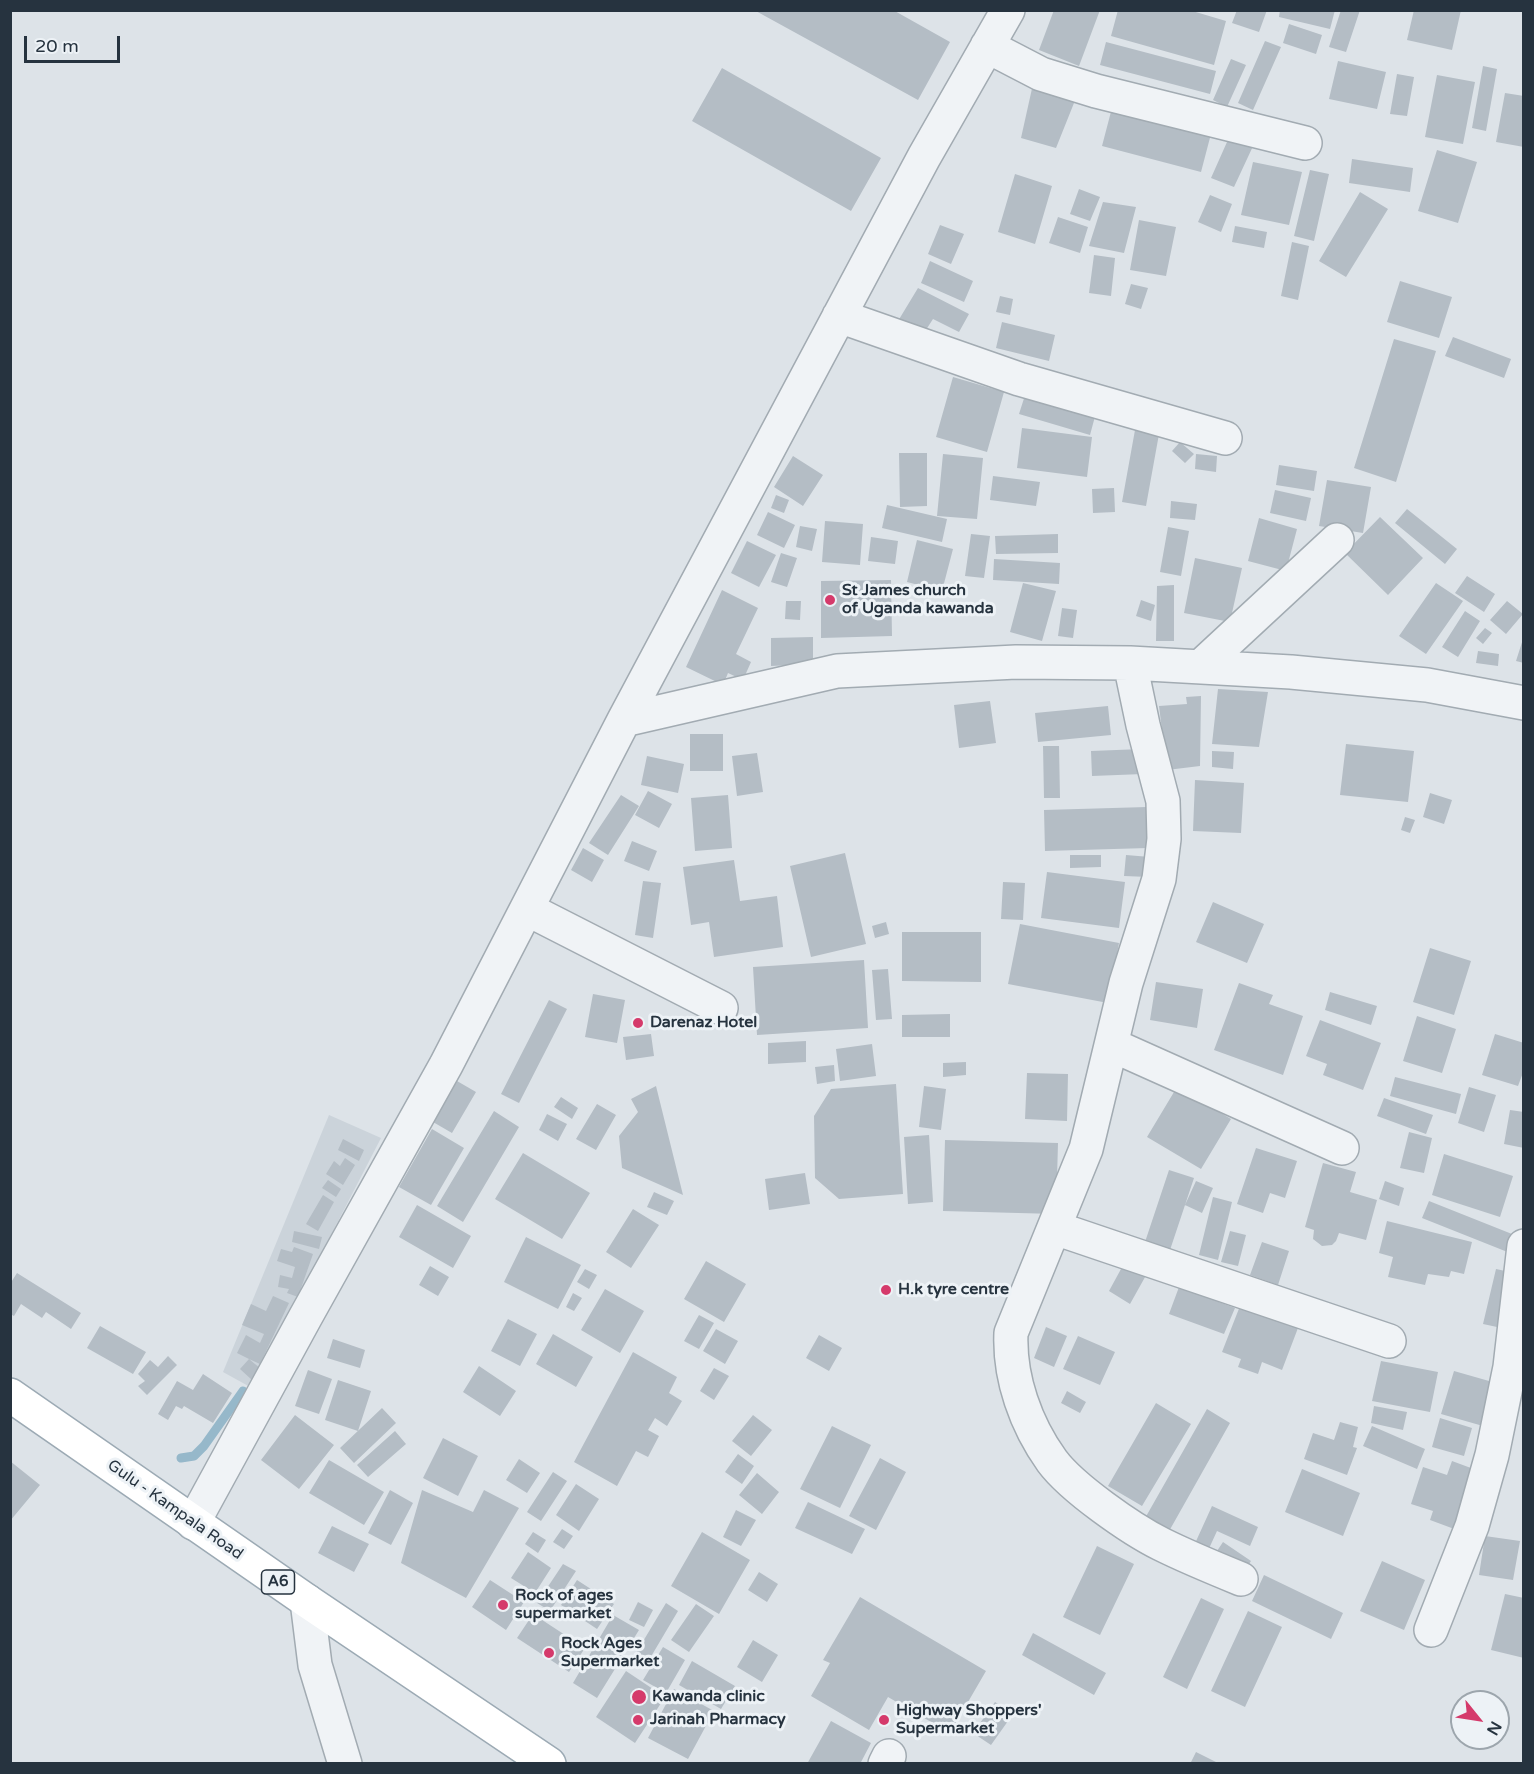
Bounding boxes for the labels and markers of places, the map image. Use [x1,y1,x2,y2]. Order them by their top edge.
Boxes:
place label: St James church of Uganda kawanda [842,581,994,619]
marker: St James church of Uganda kawanda [823,593,837,607]
place label: Darenaz Hotel [650,1013,757,1033]
marker: Darenaz Hotel [631,1016,645,1030]
place label: H.k tyre centre [898,1280,1009,1300]
marker: H.k tyre centre [879,1283,893,1297]
place label: Rock of ages supermarket [515,1586,613,1624]
marker: Rock of ages supermarket [496,1598,510,1612]
place label: Rock Ages Supermarket [561,1634,659,1672]
marker: Rock Ages Supermarket [542,1646,556,1660]
place label: Kawanda clinic [652,1687,765,1707]
marker: Kawanda clinic [630,1688,648,1706]
place label: Highway Shoppers' Supermarket [896,1701,1042,1739]
place label: Jarinah Pharmacy [650,1710,786,1730]
marker: Jarinah Pharmacy [631,1713,645,1727]
marker: Highway Shoppers' Supermarket [877,1713,891,1727]

